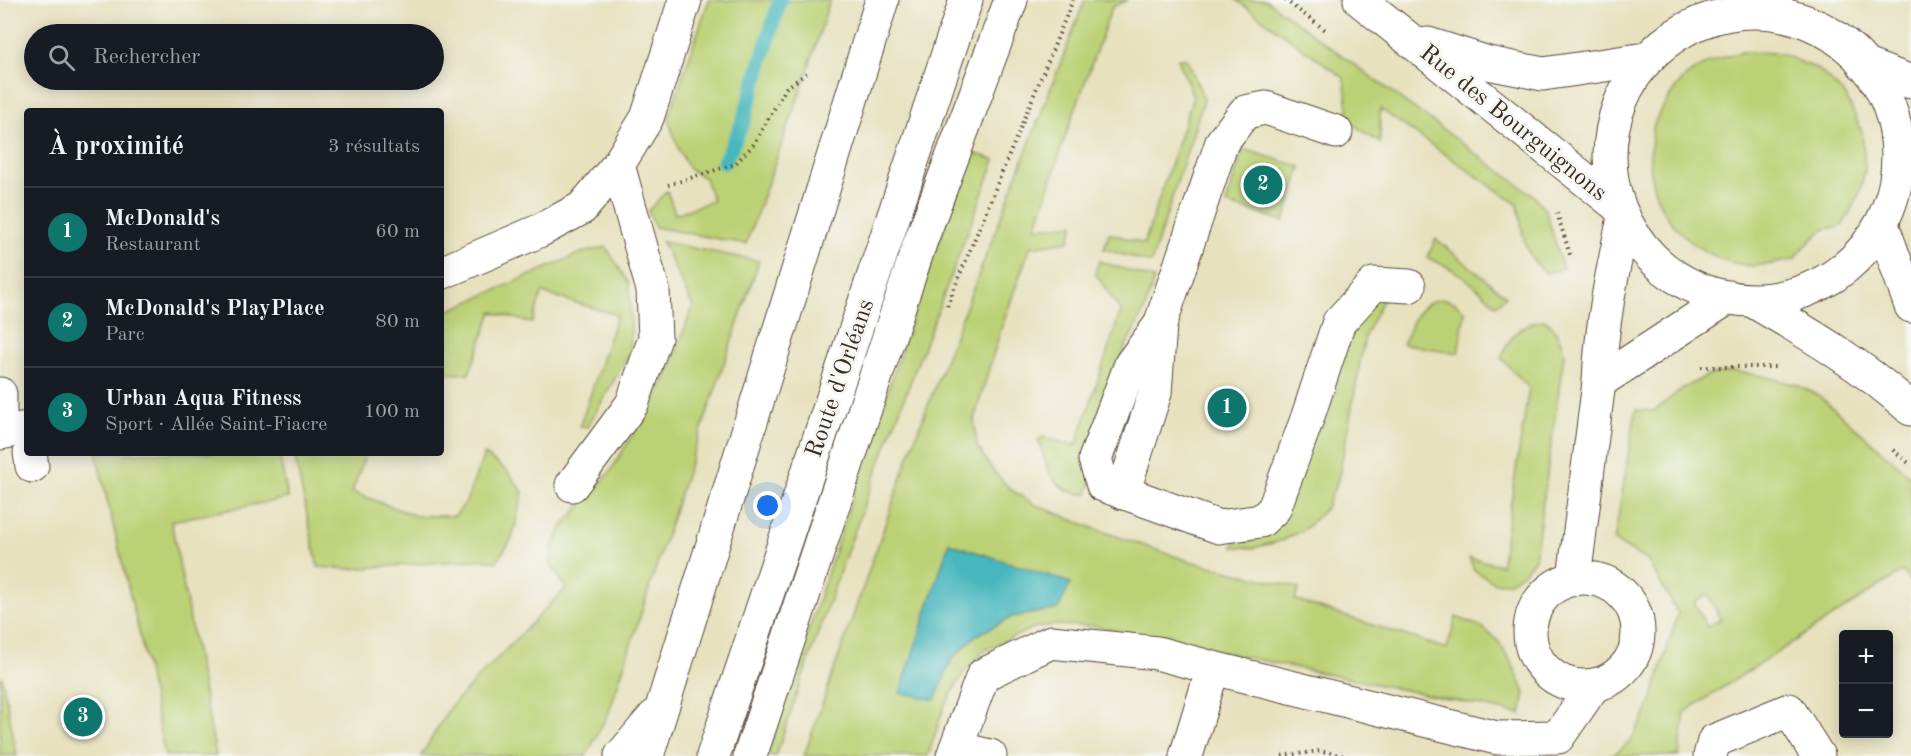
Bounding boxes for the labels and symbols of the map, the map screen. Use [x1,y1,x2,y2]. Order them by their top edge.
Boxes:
street label: Rue des Bourguignons [1415,41,1611,206]
pin: 2 [1244,162,1282,207]
street label: Route d'Orléans [803,296,879,461]
pin: 1 [1208,386,1246,430]
your location [753,491,782,520]
pin: 3 [64,694,103,740]

